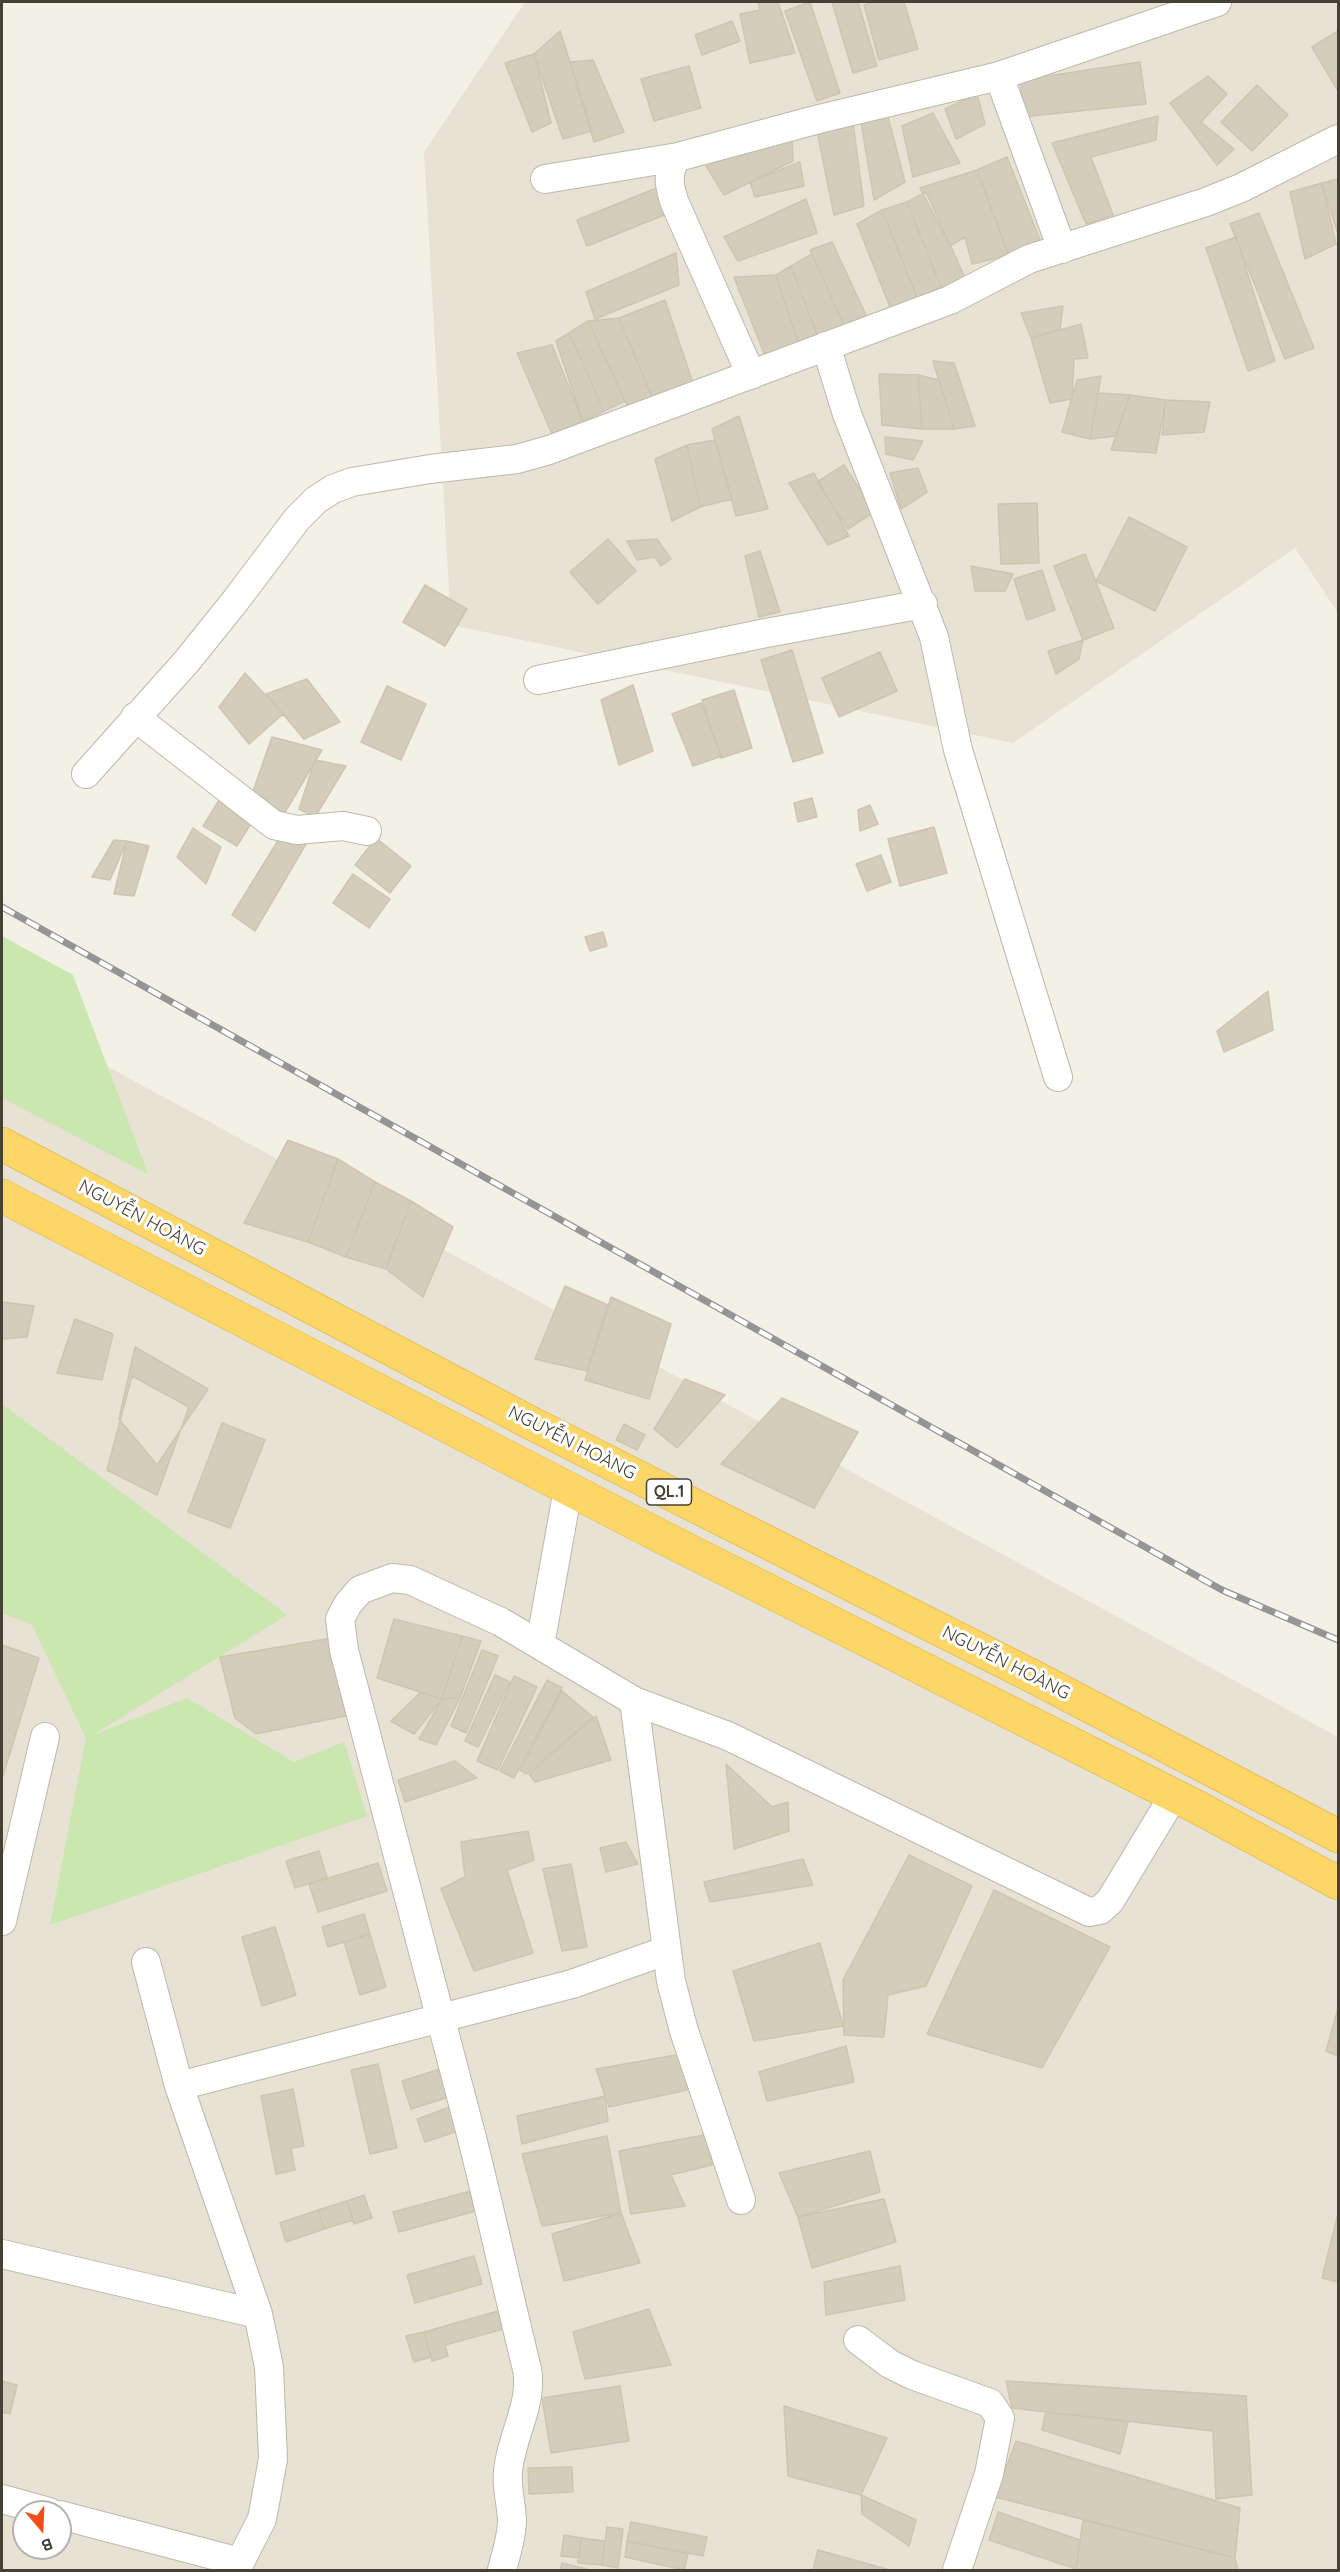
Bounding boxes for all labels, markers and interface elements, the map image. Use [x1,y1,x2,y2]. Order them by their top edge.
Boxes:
street label: NGUYỄN HOÀNG [75,1175,209,1261]
street label: NGUYỄN HOÀNG [504,1401,640,1485]
road number: QL.1 [646,1479,692,1505]
street label: NGUYỄN HOÀNG [938,1621,1074,1705]
north arrow [12,2500,72,2560]
text: B [39,2534,55,2556]

